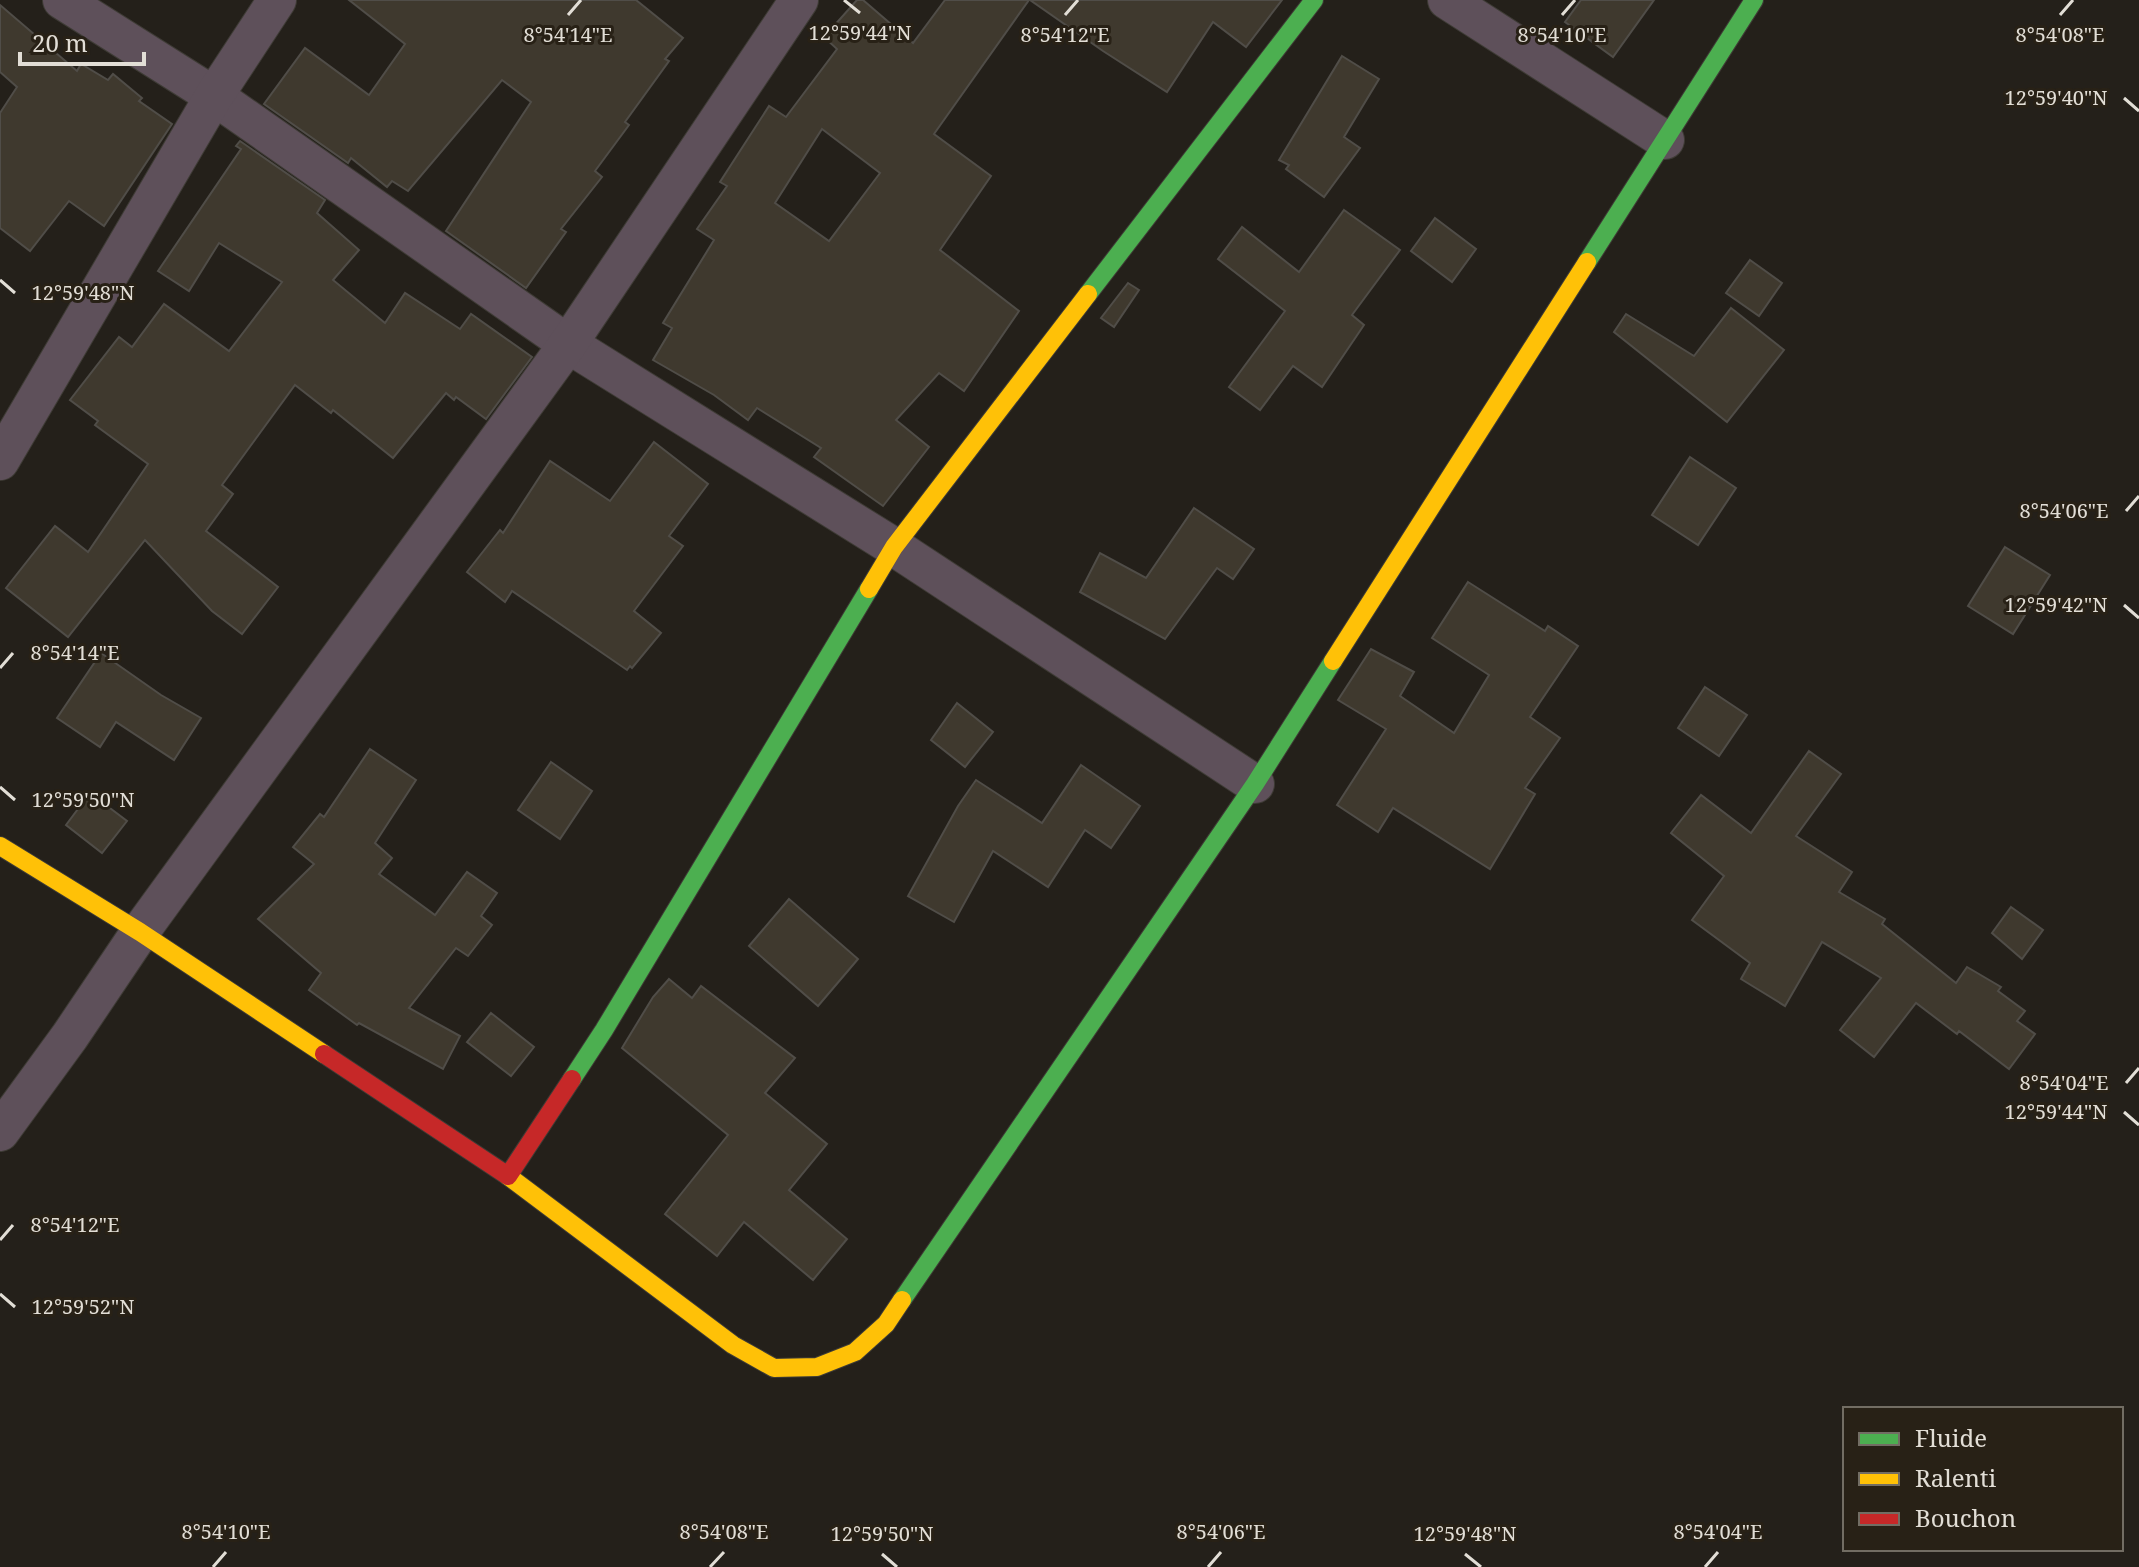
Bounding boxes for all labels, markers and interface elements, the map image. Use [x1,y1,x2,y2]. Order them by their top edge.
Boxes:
scale bar [20,16,144,66]
text: 12°59'44"N [809,19,911,46]
text: 8°54'14"E [524,21,612,48]
text: 8°54'12"E [1021,21,1109,48]
text: 8°54'10"E [1518,21,1606,48]
text: 8°54'08"E [2016,21,2104,48]
text: 20 m [32,26,88,59]
text: 12°59'40"N [2005,84,2107,111]
text: 12°59'48"N [32,279,134,306]
text: 8°54'06"E [2020,497,2108,524]
text: 12°59'42"N [2005,591,2107,618]
text: 8°54'14"E [31,639,119,666]
text: 12°59'50"N [32,786,134,813]
text: 8°54'04"E [2020,1069,2108,1096]
text: 12°59'44"N [2005,1098,2107,1125]
text: 8°54'12"E [31,1211,119,1238]
text: 12°59'52"N [32,1293,134,1320]
legend [1843,1407,2123,1551]
text: Fluide [1915,1421,1987,1454]
text: Ralenti [1915,1461,1996,1494]
text: Bouchon [1915,1501,2016,1534]
text: 8°54'10"E [182,1518,270,1545]
text: 8°54'08"E [680,1518,768,1545]
text: 8°54'06"E [1177,1518,1265,1545]
text: 8°54'04"E [1674,1518,1762,1545]
text: 12°59'50"N [831,1520,933,1547]
text: 12°59'48"N [1414,1520,1516,1547]

